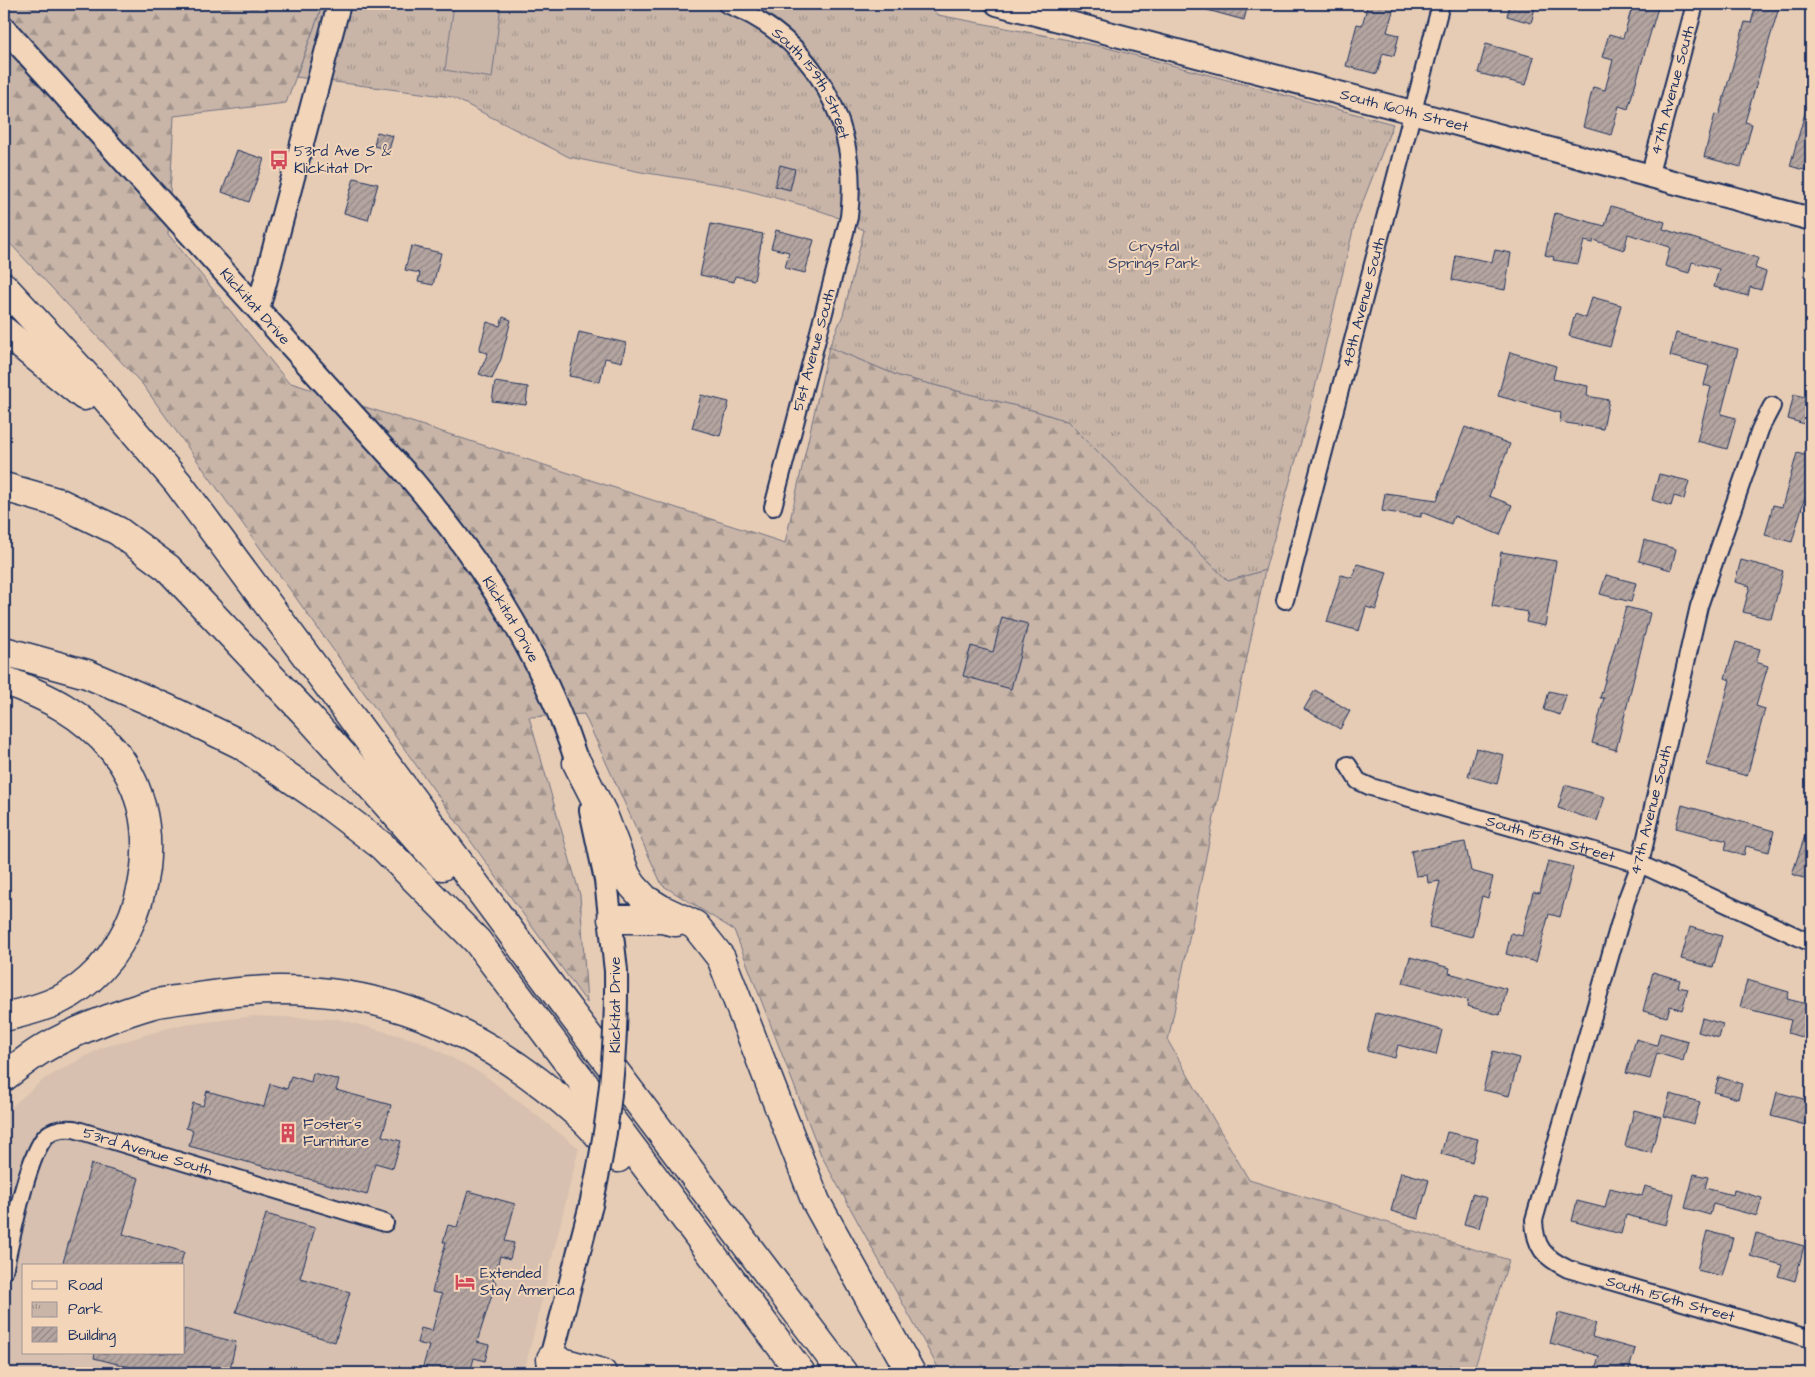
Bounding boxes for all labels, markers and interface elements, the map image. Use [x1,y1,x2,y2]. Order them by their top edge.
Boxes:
street label: South 159th Street [768,22,855,141]
street label: 47th Avenue South [1645,23,1700,157]
street label: South 160th Street [1338,83,1471,137]
place label: 53rd Ave S & Klickitat Dr [294,141,391,179]
bus stop icon: 53rd Ave S & Klickitat Dr [268,149,290,171]
street label: 48th Avenue South [1336,234,1390,369]
park label: Crystal Springs Park [1108,236,1200,275]
street label: Klickitat Drive [215,263,296,349]
street label: 51st Avenue South [788,286,841,414]
street label: Klickitat Drive [477,572,545,666]
street label: 47th Avenue South [1625,742,1677,877]
street label: South 158th Street [1484,810,1618,867]
street label: Klickitat Drive [605,957,626,1053]
place label: Foster's Furniture [303,1114,369,1152]
street label: 53rd Avenue South [80,1122,216,1181]
building icon: Foster's Furniture [277,1122,299,1144]
place label: Extended Stay America [480,1263,575,1302]
legend [22,1264,185,1354]
street label: South 156th Street [1604,1270,1737,1327]
hotel icon: Extended Stay America [454,1271,476,1293]
text: Road [68,1275,103,1296]
text: Park [68,1299,103,1320]
text: Building [68,1325,116,1347]

